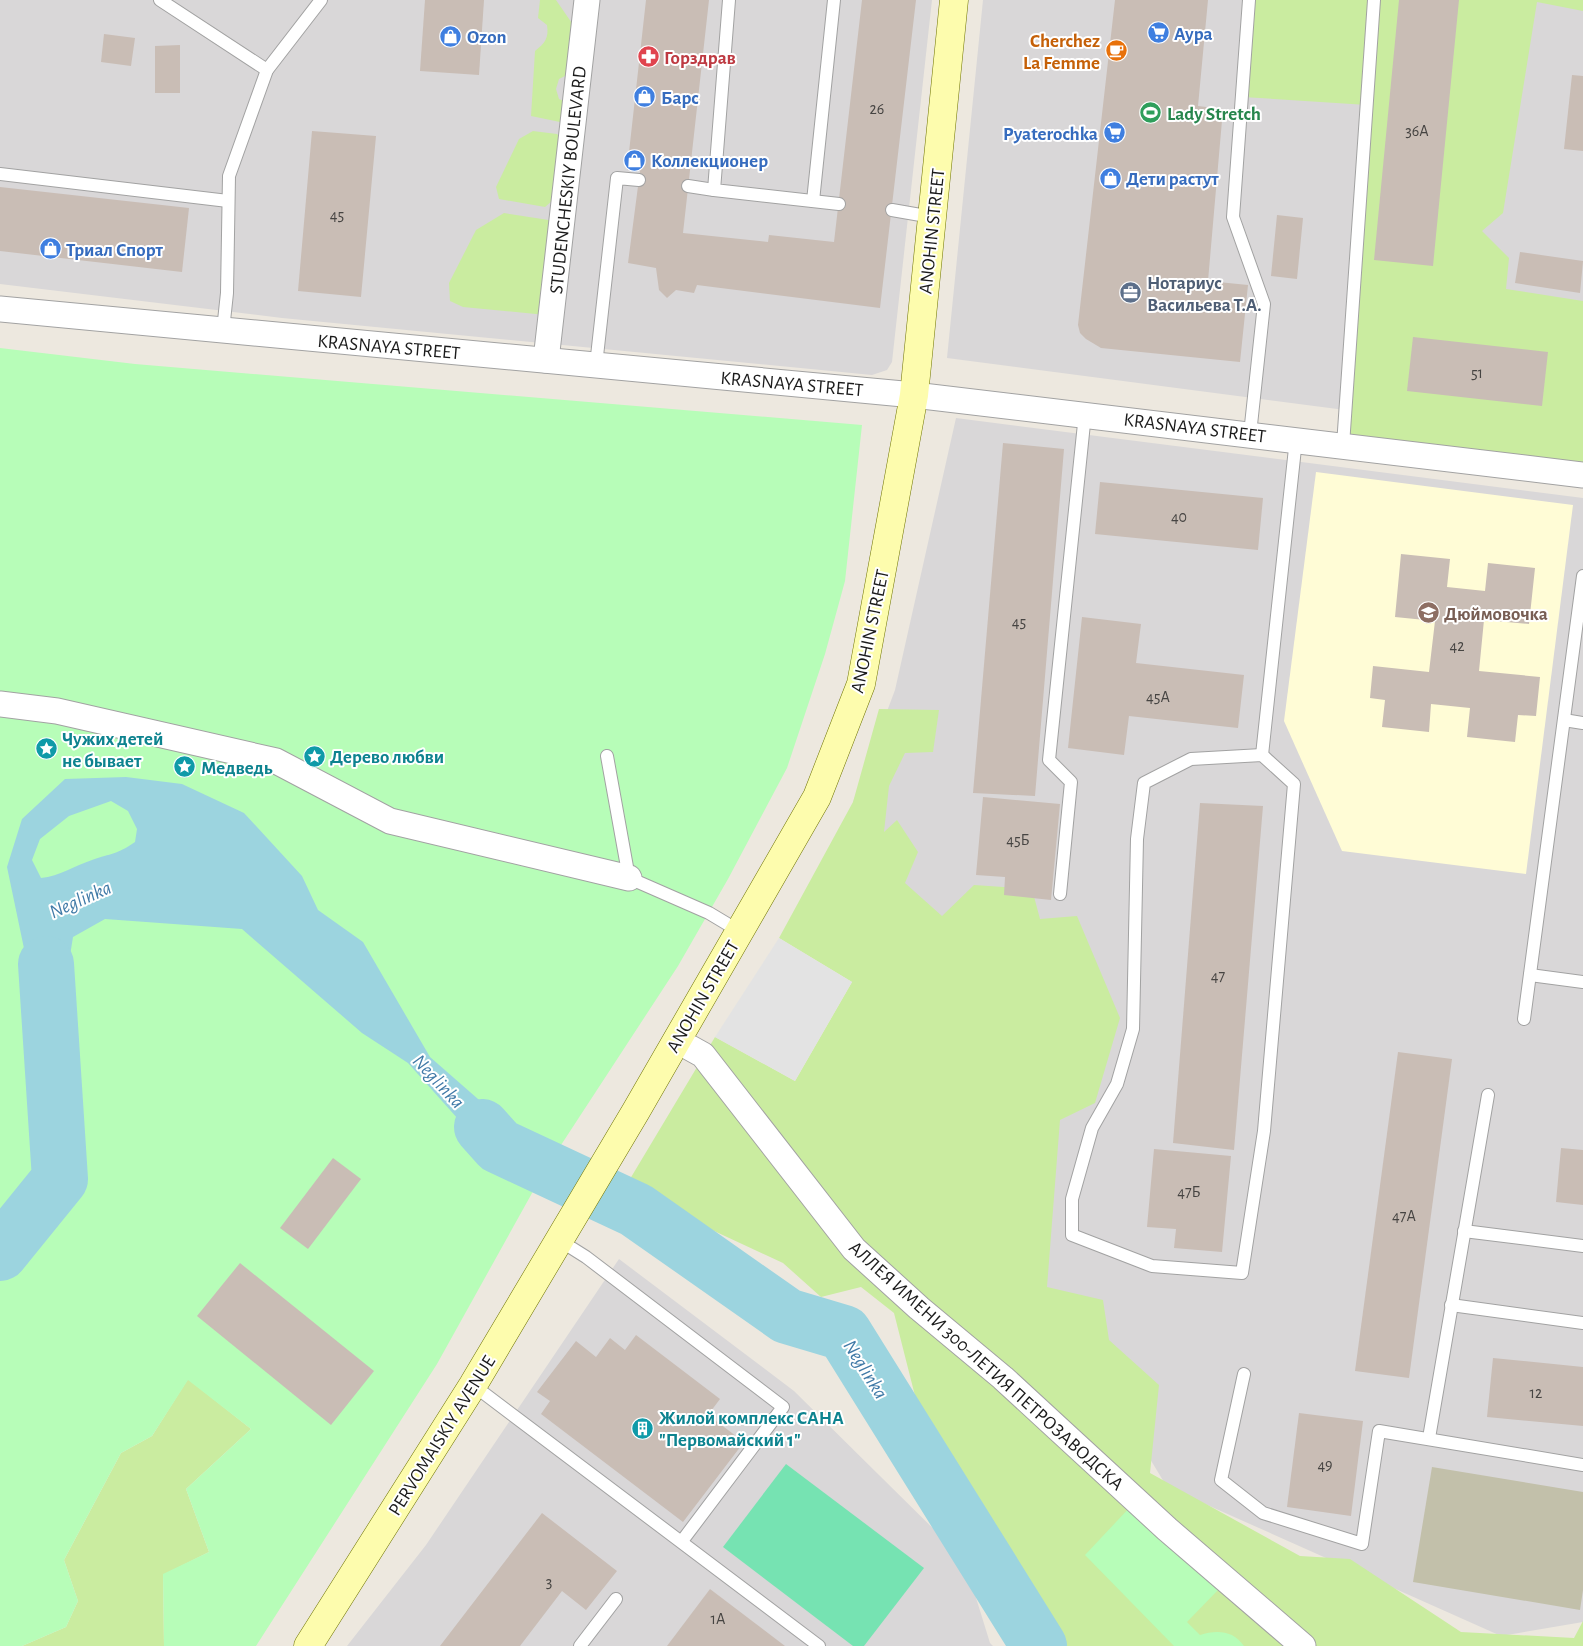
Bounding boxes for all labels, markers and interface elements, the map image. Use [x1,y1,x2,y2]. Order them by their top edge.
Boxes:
supermarket icon: Аура [1146,21,1170,45]
shop icon: Ozon [439,24,463,48]
place label: Аура [1174,25,1213,44]
place label: Ozon [467,28,506,47]
place label: Cherchez La Femme [1023,32,1100,73]
cafe icon: Cherchez La Femme [1104,39,1128,63]
pharmacy icon: Горздрав [636,45,660,69]
place label: Горздрав [664,49,736,68]
street label: STUDENCHESKIY BOULEVARD [547,65,590,295]
shop icon: Барс [633,85,657,109]
place label: Барс [661,89,699,108]
house number: 26 [870,101,884,117]
sports icon: Lady Stretch [1139,101,1163,125]
place label: Lady Stretch [1167,105,1261,124]
supermarket icon: Pyaterochka [1102,121,1126,145]
house number: 36А [1405,123,1429,139]
place label: Pyaterochka [1003,125,1098,144]
shop icon: Коллекционер [623,148,647,172]
place label: Коллекционер [651,152,768,171]
shop icon: Дети растут [1098,166,1122,190]
street label: ANOHIN STREET [916,167,949,295]
place label: Дети растут [1126,170,1219,189]
house number: 45 [330,207,344,223]
shop icon: Триал Спорт [38,237,62,261]
place label: Триал Спорт [66,241,163,260]
place label: Нотариус Васильева Т.А. [1147,274,1262,315]
office icon: Нотариус Васильева Т.А. [1119,281,1143,305]
street label: KRASNAYA STREET [317,332,461,363]
house number: 51 [1471,365,1483,381]
street label: KRASNAYA STREET [720,369,864,400]
street label: KRASNAYA STREET [1123,410,1267,447]
house number: 40 [1171,509,1187,525]
street label: ANOHIN STREET [848,568,893,695]
school or university icon: Дюймовочка [1416,601,1440,625]
place label: Дюймовочка [1444,605,1548,624]
house number: 45 [1012,614,1026,630]
house number: 42 [1450,638,1464,654]
house number: 45А [1146,689,1170,705]
place label: Чужих детей не бывает [62,730,163,771]
place icon: Чужих детей не бывает [34,737,58,761]
place icon: Дерево любви [302,744,326,768]
place label: Дерево любви [330,748,444,767]
place icon: Медведь [173,755,197,779]
place label: Медведь [201,759,273,778]
house number: 45Б [1006,832,1030,848]
water label: Neglinka [46,877,114,922]
street label: ANOHIN STREET [664,937,743,1056]
house number: 47 [1211,968,1226,984]
water label: Neglinka [409,1051,468,1112]
house number: 47Б [1177,1184,1201,1200]
house number: 47А [1392,1208,1416,1224]
street label: АЛЛЕЯ ИМЕНИ 300-ЛЕТИЯ ПЕТРОЗАВОДСКА [845,1238,1127,1494]
water label: Neglinka [839,1336,891,1403]
street label: PERVOMAISKIY AVENUE [385,1352,499,1519]
house number: 12 [1530,1385,1542,1401]
place label: Жилой комплекс САНА "Первомайский 1" [659,1409,844,1450]
building icon: Жилой комплекс САНА "Первомайский 1" [631,1416,655,1440]
house number: 49 [1317,1457,1333,1473]
house number: 3 [546,1574,552,1590]
house number: 1А [711,1611,726,1627]

